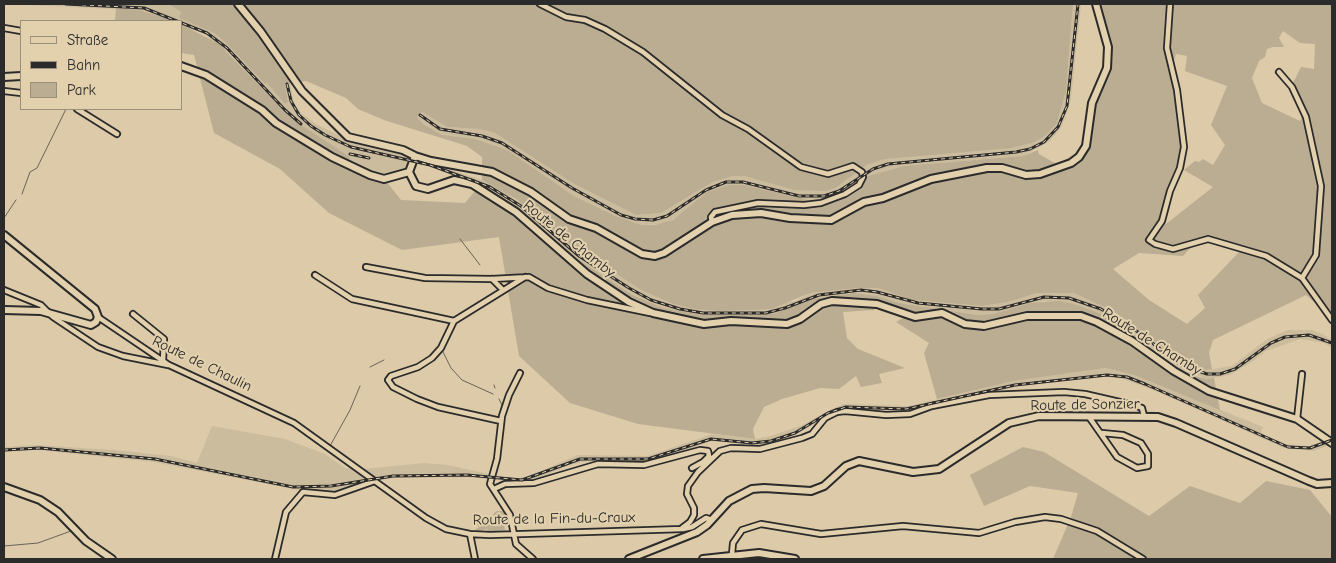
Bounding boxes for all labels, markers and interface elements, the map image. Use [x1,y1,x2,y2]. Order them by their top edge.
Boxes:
legend [20,20,182,110]
text: Straße [67,31,108,49]
text: Bahn [67,56,100,74]
text: Park [67,81,96,99]
street label: Route de Chamby [519,196,619,282]
street label: Route de Chamby [1099,304,1205,380]
street label: Route de Chaulin [149,332,255,396]
street label: Route de Sonzier [1030,395,1140,415]
street label: Route de la Fin-du-Craux [473,509,635,529]

